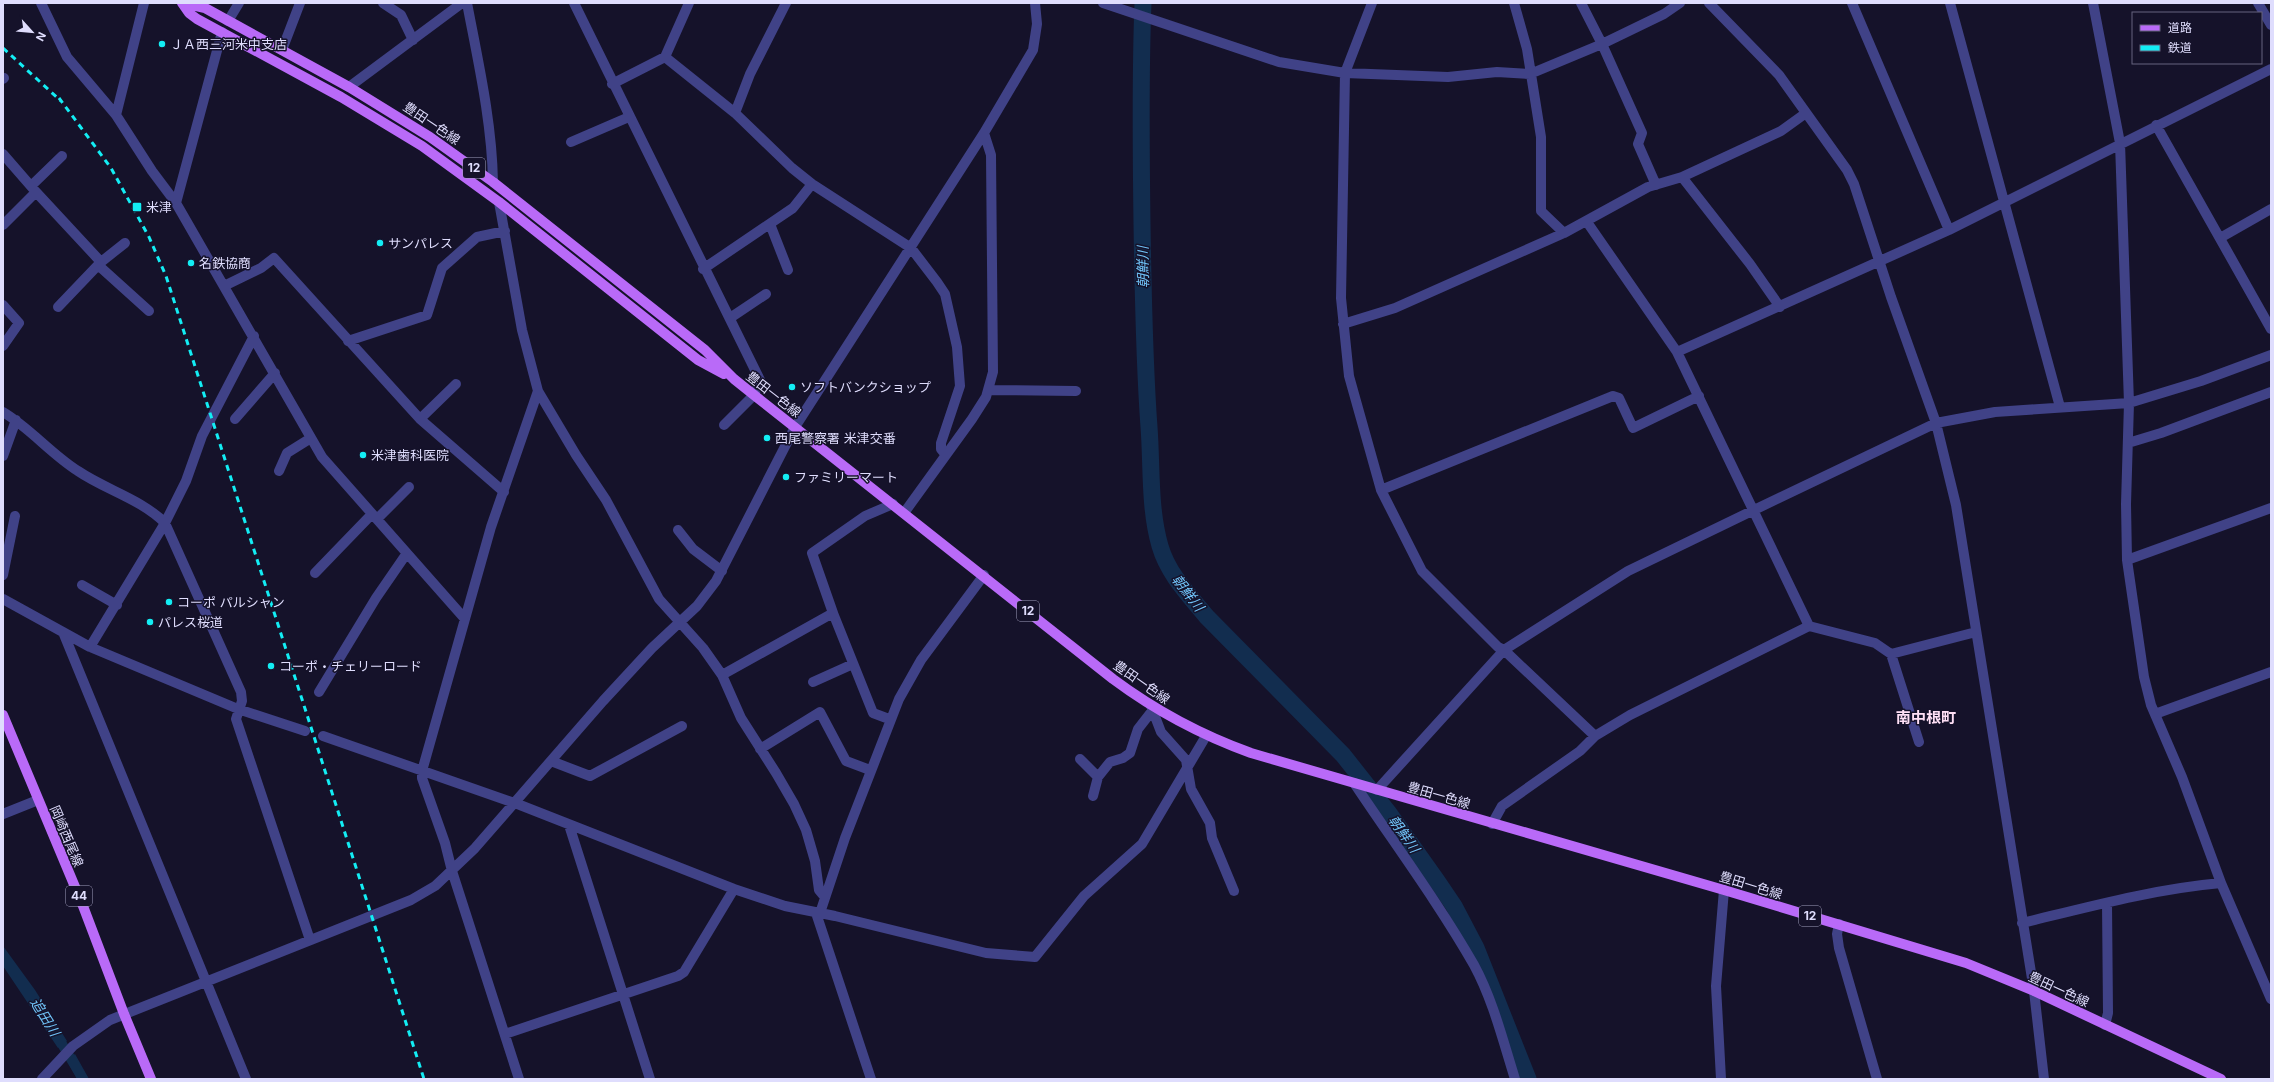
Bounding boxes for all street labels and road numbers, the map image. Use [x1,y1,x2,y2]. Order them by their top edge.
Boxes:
street label: 豊田一色線 [401,98,463,148]
road number: 12 [463,158,485,178]
street label: 豊田一色線 [743,368,805,420]
road number: 12 [1017,601,1039,621]
street label: 豊田一色線 [1111,657,1173,707]
street label: 豊田一色線 [1406,778,1472,812]
street label: 岡崎西尾線 [47,803,87,869]
street label: 豊田一色線 [1718,868,1784,902]
road number: 44 [66,886,92,906]
road number: 12 [1799,906,1821,926]
street label: 豊田一色線 [2026,968,2092,1010]

